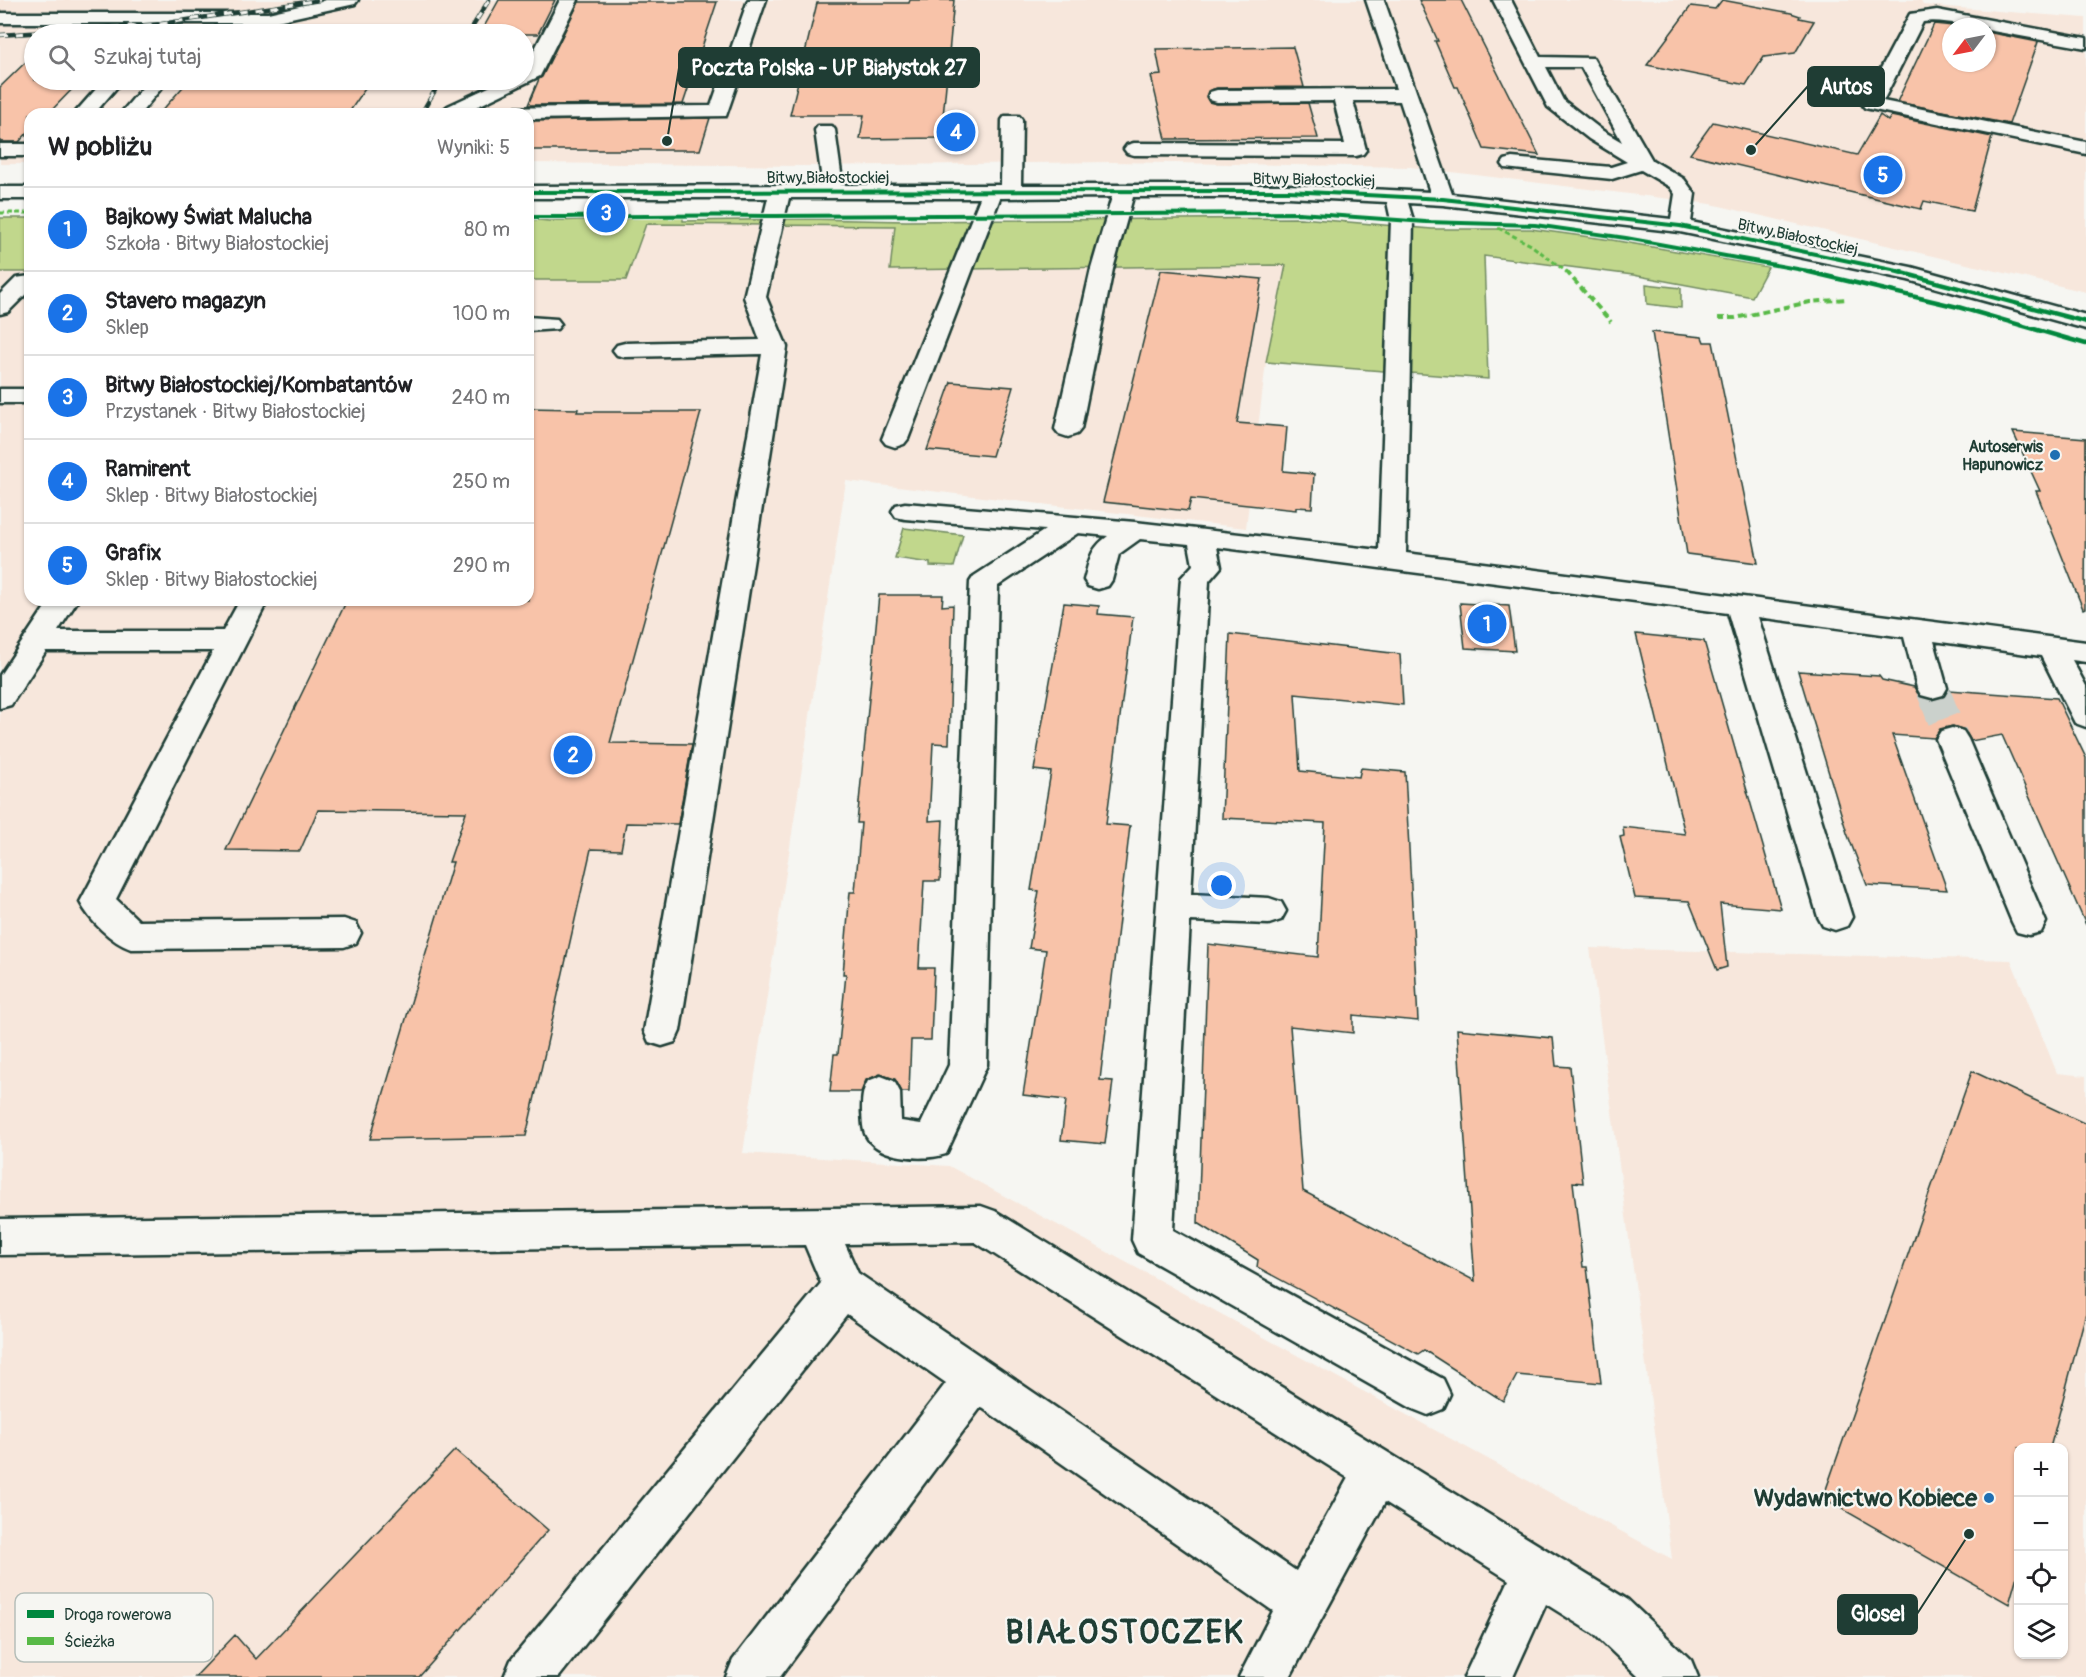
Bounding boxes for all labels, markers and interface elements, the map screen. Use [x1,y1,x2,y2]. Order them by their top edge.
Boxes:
north arrow [1942,18,1996,72]
search box [24,24,534,90]
icon: search [45,41,78,74]
text: Szukaj tutaj [93,43,202,71]
callout: Poczta Polska - UP Białystok 27 [679,48,979,87]
text: Poczta Polska - UP Białystok 27 [691,55,968,82]
callout: Autos [1808,67,1884,106]
text: Autos [1820,74,1873,101]
pin: 4 [936,110,976,154]
text: W pobliżu [48,131,152,163]
text: Wyniki: 5 [437,135,510,160]
pin: 5 [1864,152,1902,198]
street label: Bitwy Białostockiej [767,168,889,188]
street label: Bitwy Białostockiej [1252,169,1376,191]
pin: 3 [586,190,626,236]
text: Bajkowy Świat Malucha [105,203,312,231]
street label: Bitwy Białostockiej [1736,214,1860,260]
text: 1 [64,217,71,242]
text: 80 m [464,217,510,242]
text: Szkoła · Bitwy Białostockiej [105,231,329,256]
text: Stavero magazyn [105,287,266,315]
text: 2 [62,301,73,326]
text: 100 m [453,301,510,326]
text: Sklep [105,315,149,340]
text: Bitwy Białostockiej/Kombatantów [105,371,412,399]
text: 3 [62,385,73,410]
text: 240 m [451,385,510,410]
text: Przystanek · Bitwy Białostockiej [105,399,366,424]
place label: Autoserwis Hapunowicz [1962,437,2044,475]
marker: Autoserwis Hapunowicz [2048,448,2062,462]
text: Ramirent [105,455,190,483]
text: 4 [62,469,73,494]
text: 250 m [452,469,510,494]
text: Sklep · Bitwy Białostockiej [105,483,318,508]
text: Grafix [105,539,162,567]
text: 5 [62,553,73,578]
text: 290 m [453,553,510,578]
text: Sklep · Bitwy Białostockiej [105,567,318,592]
pin: 1 [1468,602,1506,646]
pin: 2 [554,732,592,777]
your location [1207,871,1236,900]
map controls [2014,1443,2068,1659]
button: + [2014,1443,2068,1497]
place label: Wydawnictwo Kobiece [1754,1484,1978,1513]
marker: Wydawnictwo Kobiece [1982,1491,1996,1505]
button: − [2014,1497,2068,1551]
button: locate [2014,1551,2068,1605]
legend [15,1593,213,1662]
callout: Glosel [1838,1595,1917,1634]
text: Glosel [1851,1601,1905,1628]
text: Droga rowerowa [64,1605,172,1625]
button: layers [2014,1605,2068,1659]
district label: BIAŁOSTOCZEK [1006,1613,1244,1653]
text: Ścieżka [64,1632,115,1652]

